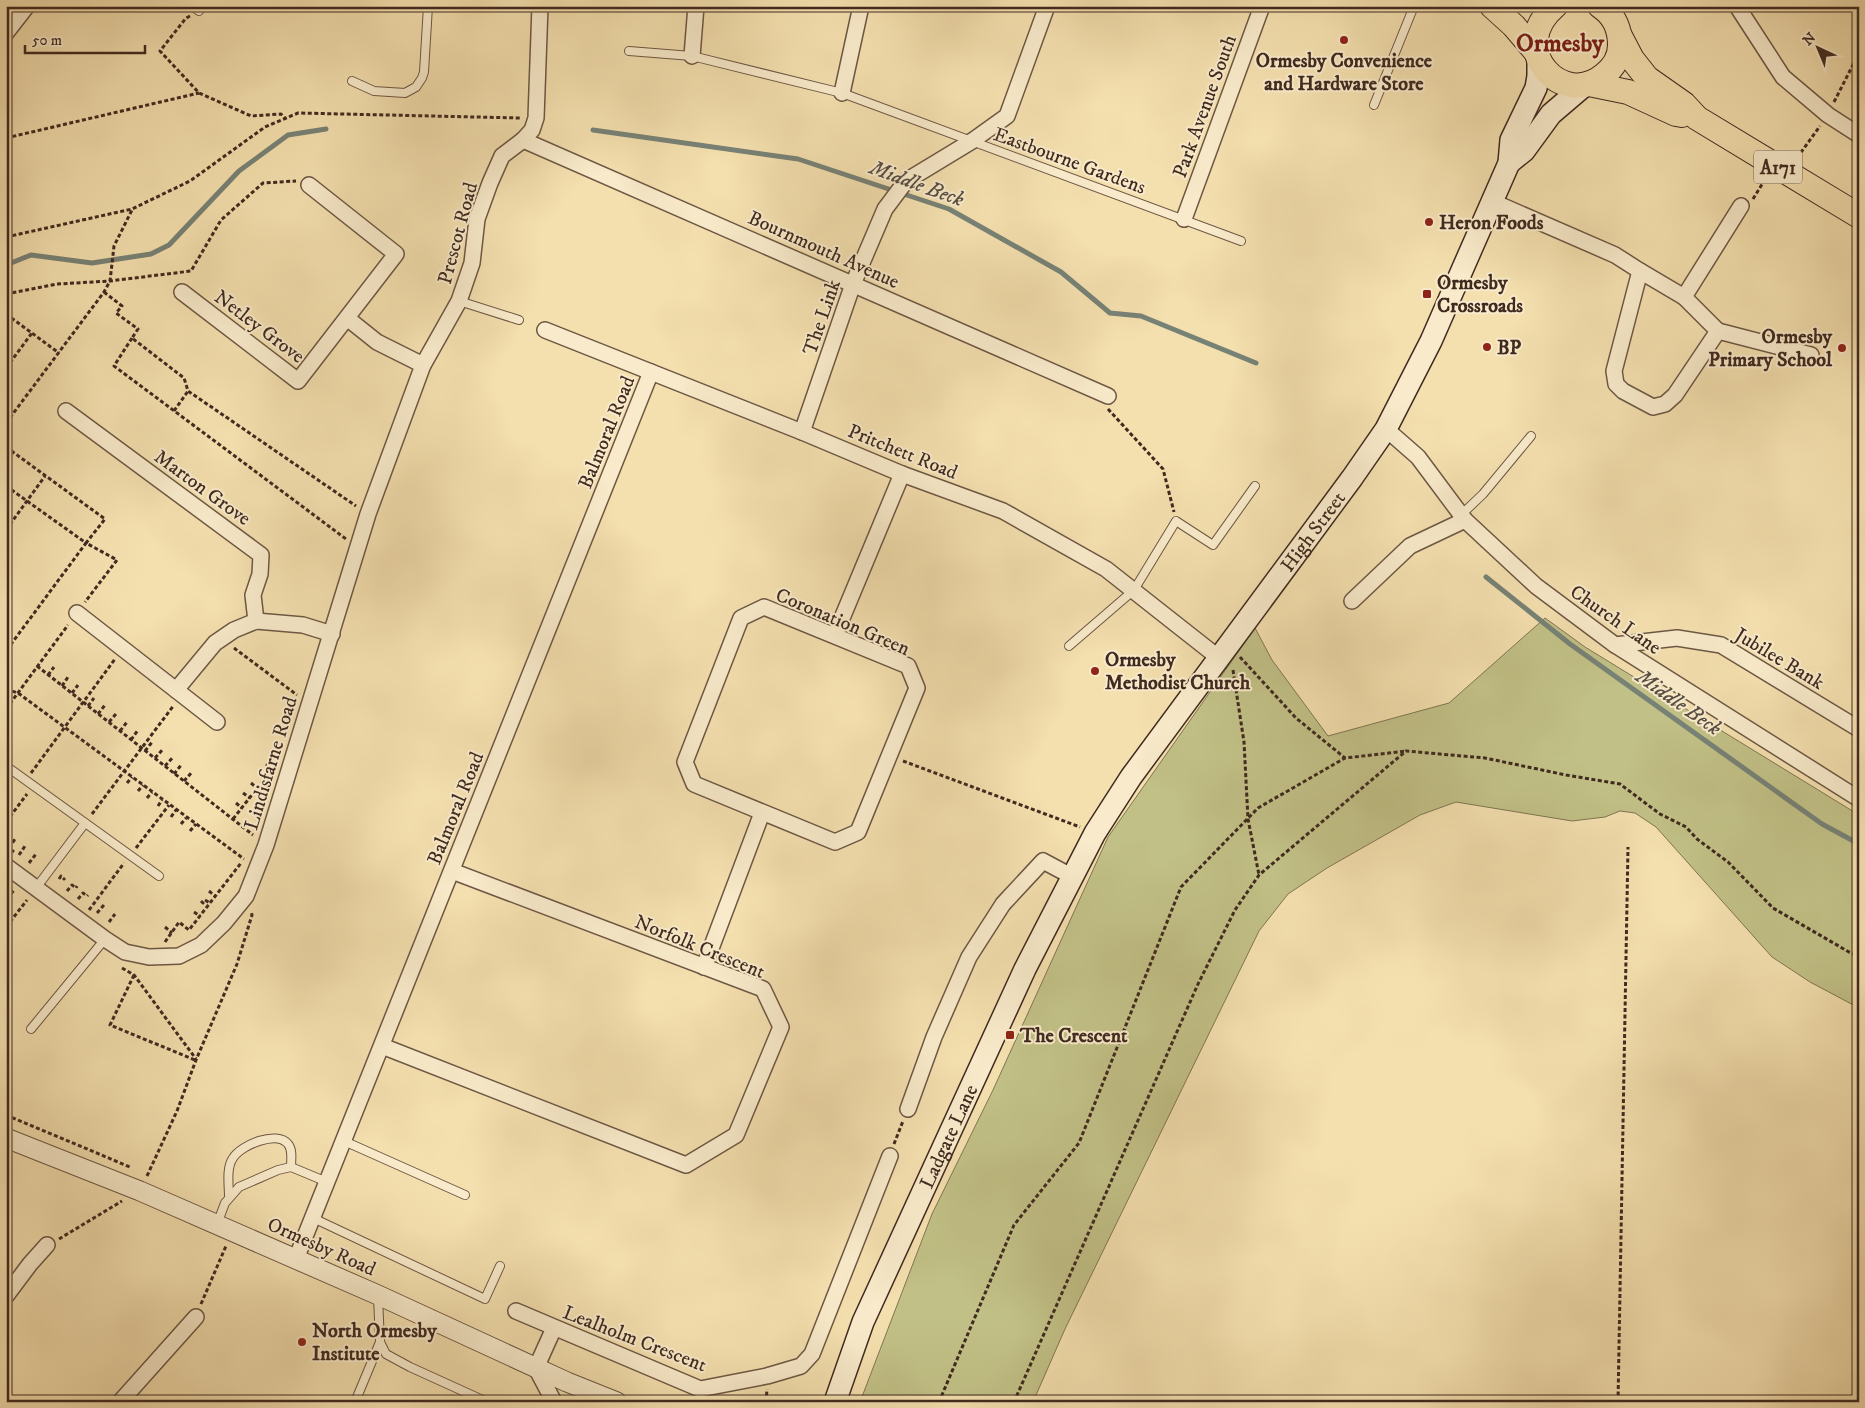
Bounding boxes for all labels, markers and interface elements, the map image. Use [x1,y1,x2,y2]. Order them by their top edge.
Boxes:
scale bar [25,22,145,54]
north arrow [1792,22,1842,72]
district label: Ormesby [1516,28,1605,59]
text: N [1799,29,1820,50]
text: 50 m [32,31,62,50]
street label: Park Avenue South [1168,31,1243,181]
marker: Ormesby Convenience and Hardware Store [1338,34,1350,46]
place label: Ormesby Convenience and Hardware Store [1256,49,1433,97]
street label: Eastbourne Gardens [990,122,1149,201]
road number: A171 [1754,150,1802,183]
water label: Middle Beck [864,154,968,213]
street label: Prescot Road [433,180,484,287]
street label: Bournmouth Avenue [744,206,903,295]
place label: Heron Foods [1439,211,1544,236]
marker: Heron Foods [1423,216,1435,228]
place label: Ormesby Crossroads [1437,271,1523,319]
street label: The Link [798,276,847,358]
street label: Netley Grove [209,285,309,369]
marker: Ormesby Crossroads [1421,288,1433,300]
place label: Ormesby Primary School [1708,325,1833,373]
place label: BP [1497,336,1522,361]
marker: BP [1481,341,1493,353]
marker: Ormesby Primary School [1836,342,1848,354]
street label: Balmoral Road [573,373,641,493]
street label: Pritchett Road [844,419,961,486]
street label: Marton Grove [149,445,255,532]
street label: High Street [1276,487,1352,578]
street label: Church Lane [1565,580,1666,661]
street label: Coronation Green [771,583,914,662]
street label: Jubilee Bank [1728,622,1829,696]
place label: Ormesby Methodist Church [1105,648,1251,696]
water label: Middle Beck [1629,663,1726,742]
marker: Ormesby Methodist Church [1089,665,1101,677]
street label: Lindisfarne Road [239,694,304,833]
street label: Balmoral Road [422,749,490,869]
street label: Norfolk Crescent [631,910,768,985]
place label: The Crescent [1019,1024,1128,1049]
marker: The Crescent [1004,1029,1016,1041]
street label: Ladgate Lane [915,1081,984,1193]
street label: Ormesby Road [263,1212,380,1282]
street label: Lealholm Crescent [559,1301,710,1378]
place label: North Ormesby Institute [312,1319,437,1367]
marker: North Ormesby Institute [296,1336,308,1348]

